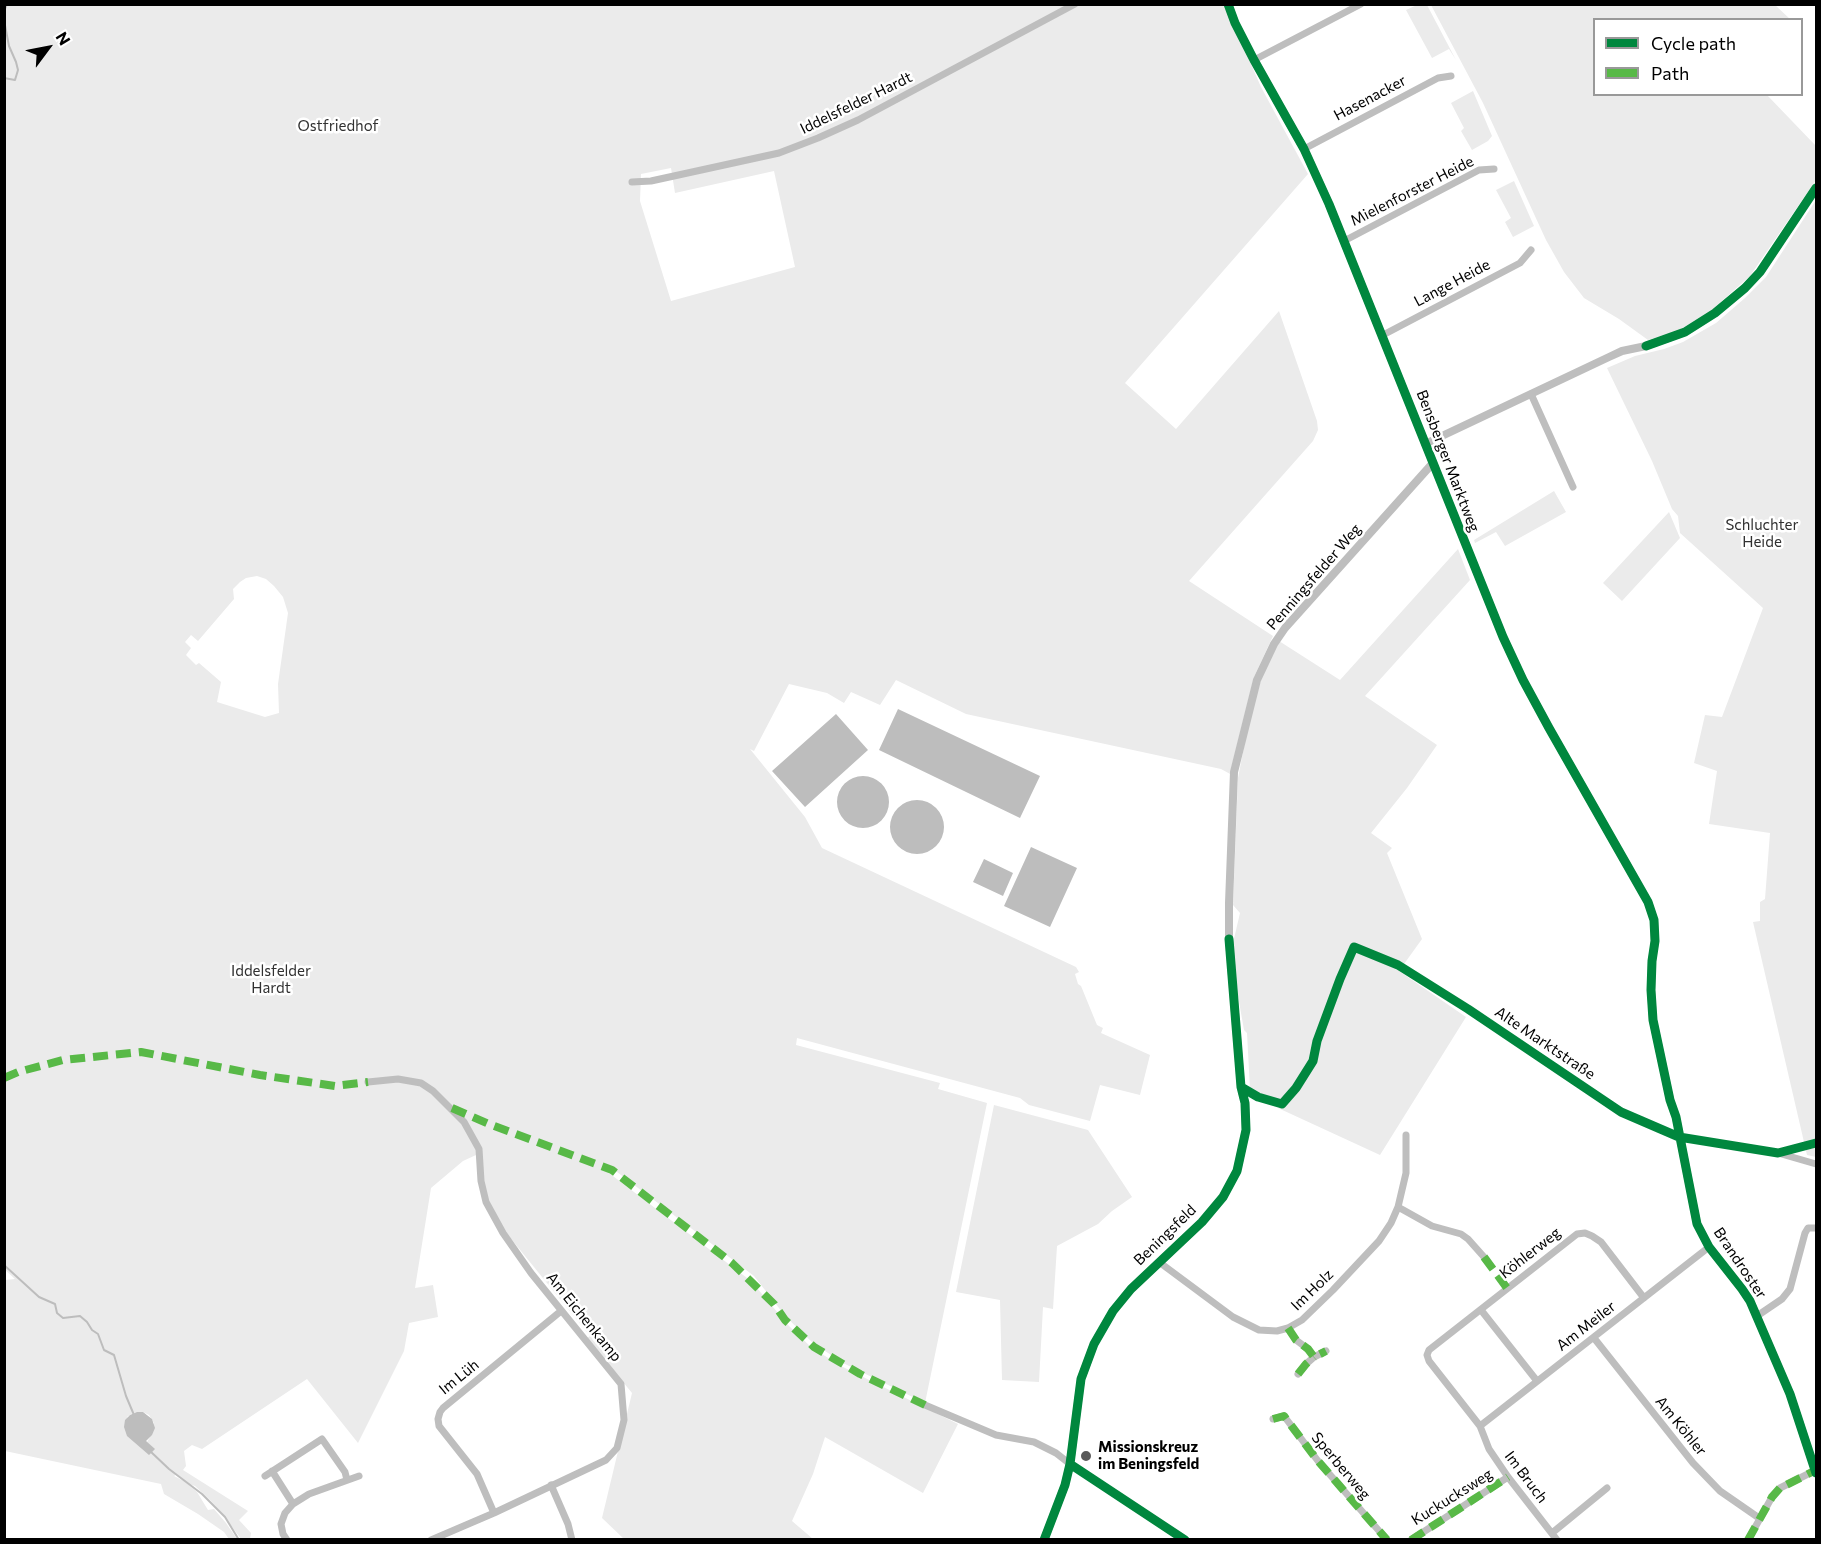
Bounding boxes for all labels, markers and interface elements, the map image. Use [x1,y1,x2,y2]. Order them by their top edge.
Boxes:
north arrow [18,18,78,78]
legend [1593,18,1803,96]
text: N [52,28,75,48]
text: Cycle path [1651,32,1736,54]
text: Path [1651,62,1689,84]
street label: Iddelsfelder Hardt [797,68,915,138]
street label: Hasenacker [1331,71,1409,125]
park label: Ostfriedhof [298,117,378,135]
street label: Mielenforster Heide [1347,152,1477,230]
street label: Lange Heide [1411,255,1493,311]
street label: Bensberger Marktweg [1413,387,1483,535]
park label: Schluchter Heide [1726,516,1798,551]
street label: Penningsfelder Weg [1263,520,1365,634]
park label: Iddelsfelder Hardt [231,962,311,997]
street label: Alte Marktstraße [1491,1003,1599,1083]
street label: Beningsfeld [1130,1201,1200,1269]
street label: Köhlerweg [1496,1224,1564,1282]
street label: Brandroster [1710,1224,1770,1302]
street label: Im Holz [1287,1266,1337,1314]
street label: Am Eichenkamp [543,1269,625,1365]
street label: Am Meiler [1553,1297,1619,1355]
street label: Im Lüh [436,1356,482,1398]
street label: Am Köhler [1652,1393,1710,1459]
street label: Sperberweg [1308,1429,1374,1503]
place label: Missionskreuz im Beningsfeld [1098,1438,1199,1473]
street label: Im Bruch [1501,1448,1551,1506]
marker: Missionskreuz im Beningsfeld [1079,1449,1093,1463]
street label: Kuckucksweg [1408,1465,1496,1529]

